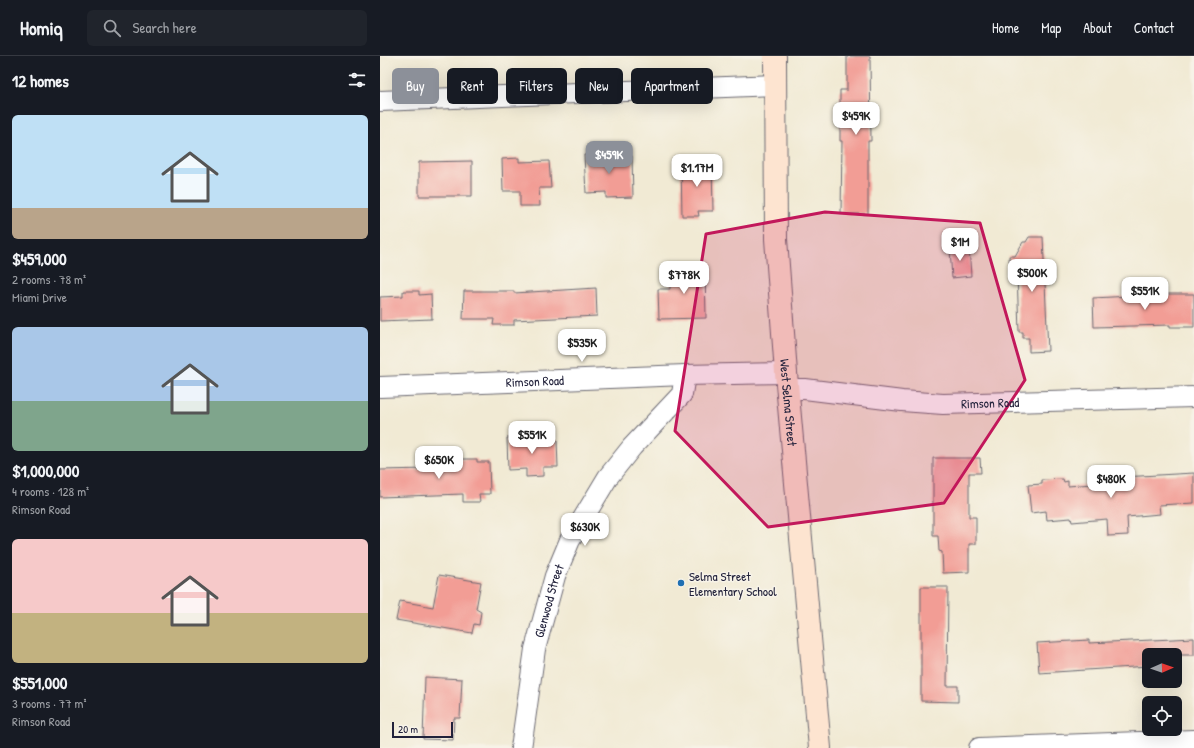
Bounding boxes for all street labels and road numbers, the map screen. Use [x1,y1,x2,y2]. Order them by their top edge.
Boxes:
street label: West Selma Street [776,358,802,447]
street label: Rimson Road [505,371,564,391]
street label: Rimson Road [961,393,1019,412]
street label: Glenwood Street [530,561,568,640]

